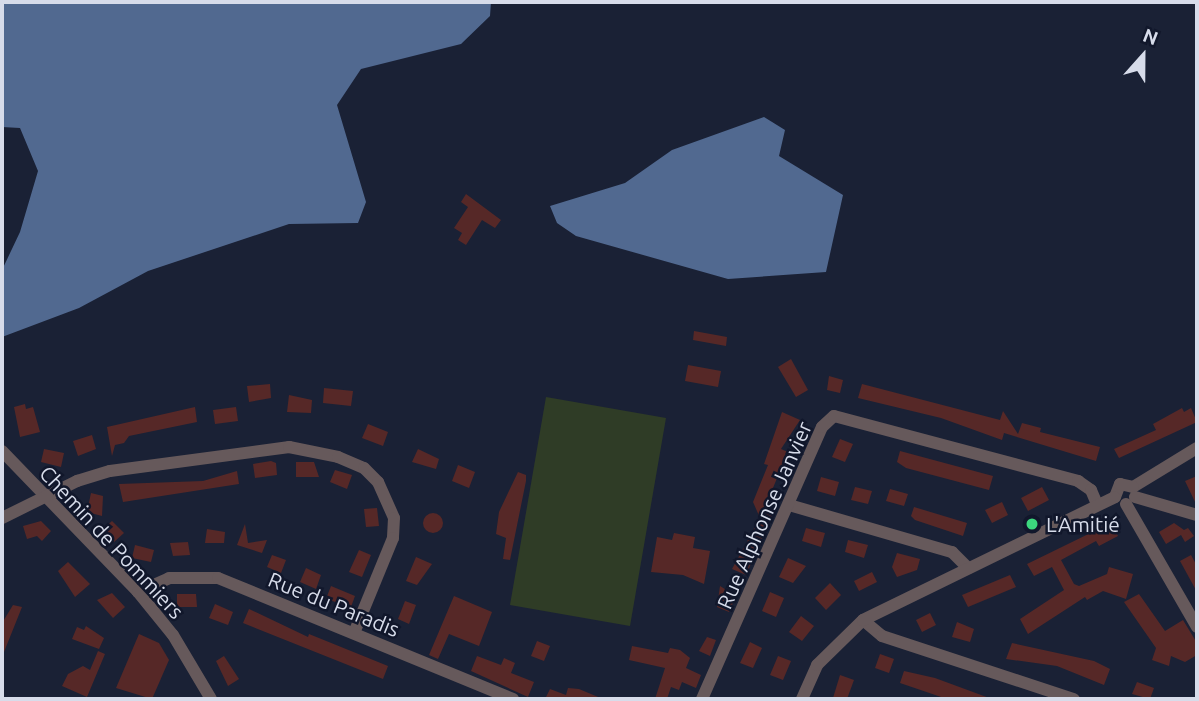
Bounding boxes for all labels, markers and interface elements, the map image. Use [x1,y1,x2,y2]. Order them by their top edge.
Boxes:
north arrow [1108,21,1178,91]
text: N [1140,24,1161,49]
street label: Rue Alphonse Janvier [711,417,817,613]
street label: Chemin de Pommiers [35,460,189,624]
place label: L'Amitié [1046,511,1120,537]
marker: L'Amitié [1024,516,1040,532]
street label: Rue du Paradis [265,566,403,642]

